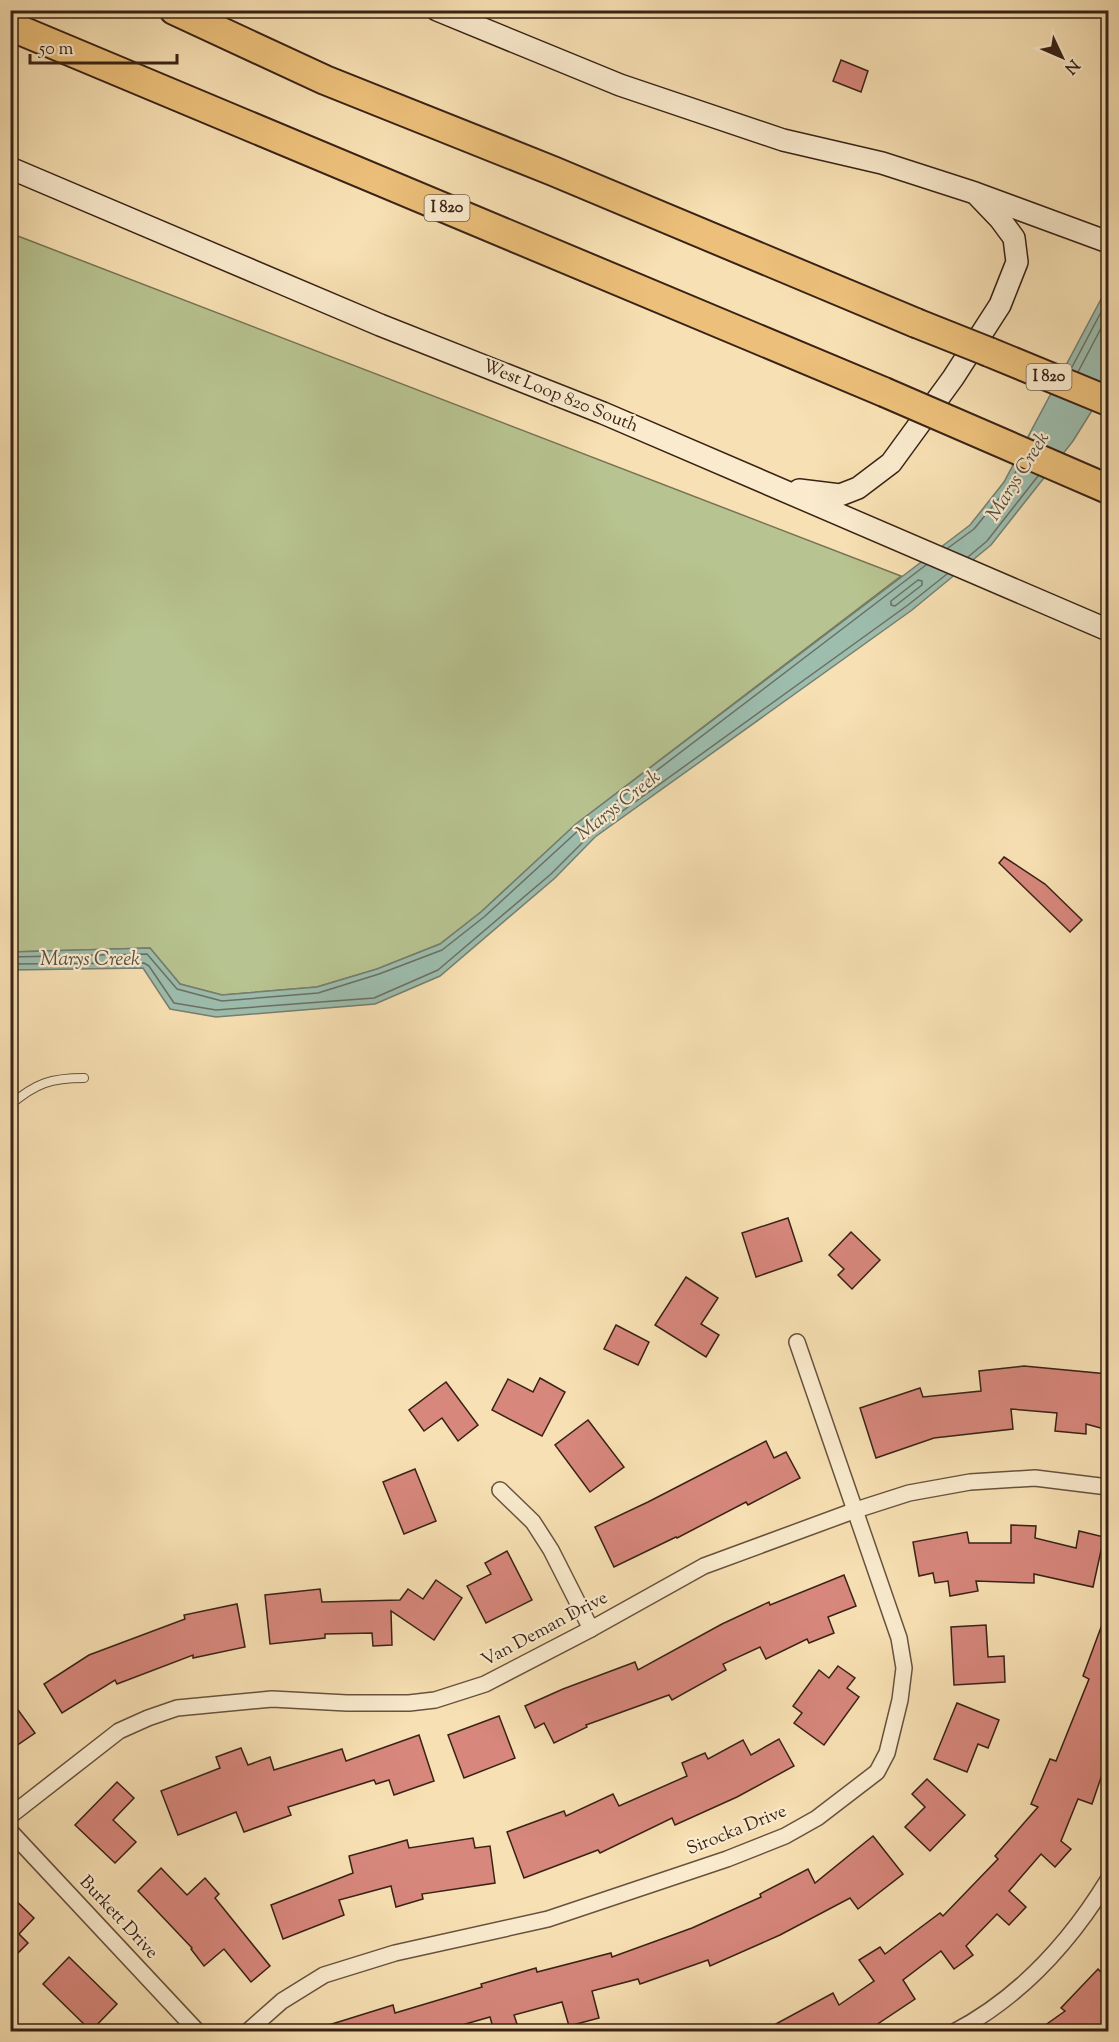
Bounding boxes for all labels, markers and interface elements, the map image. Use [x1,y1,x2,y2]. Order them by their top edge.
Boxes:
scale bar [30,27,177,65]
north arrow [1032,27,1092,87]
text: 50 m [38,37,74,63]
text: N [1058,53,1084,78]
road number: I 820 [424,195,470,221]
street label: West Loop 820 South [478,354,642,440]
road number: I 820 [1026,364,1072,390]
water label: Marys Creek [980,427,1058,527]
water label: Marys Creek [571,764,667,848]
water label: Marys Creek [40,946,140,975]
street label: Van Deman Drive [477,1586,613,1674]
street label: Sirocka Drive [683,1799,791,1863]
street label: Burkett Drive [72,1871,164,1965]

